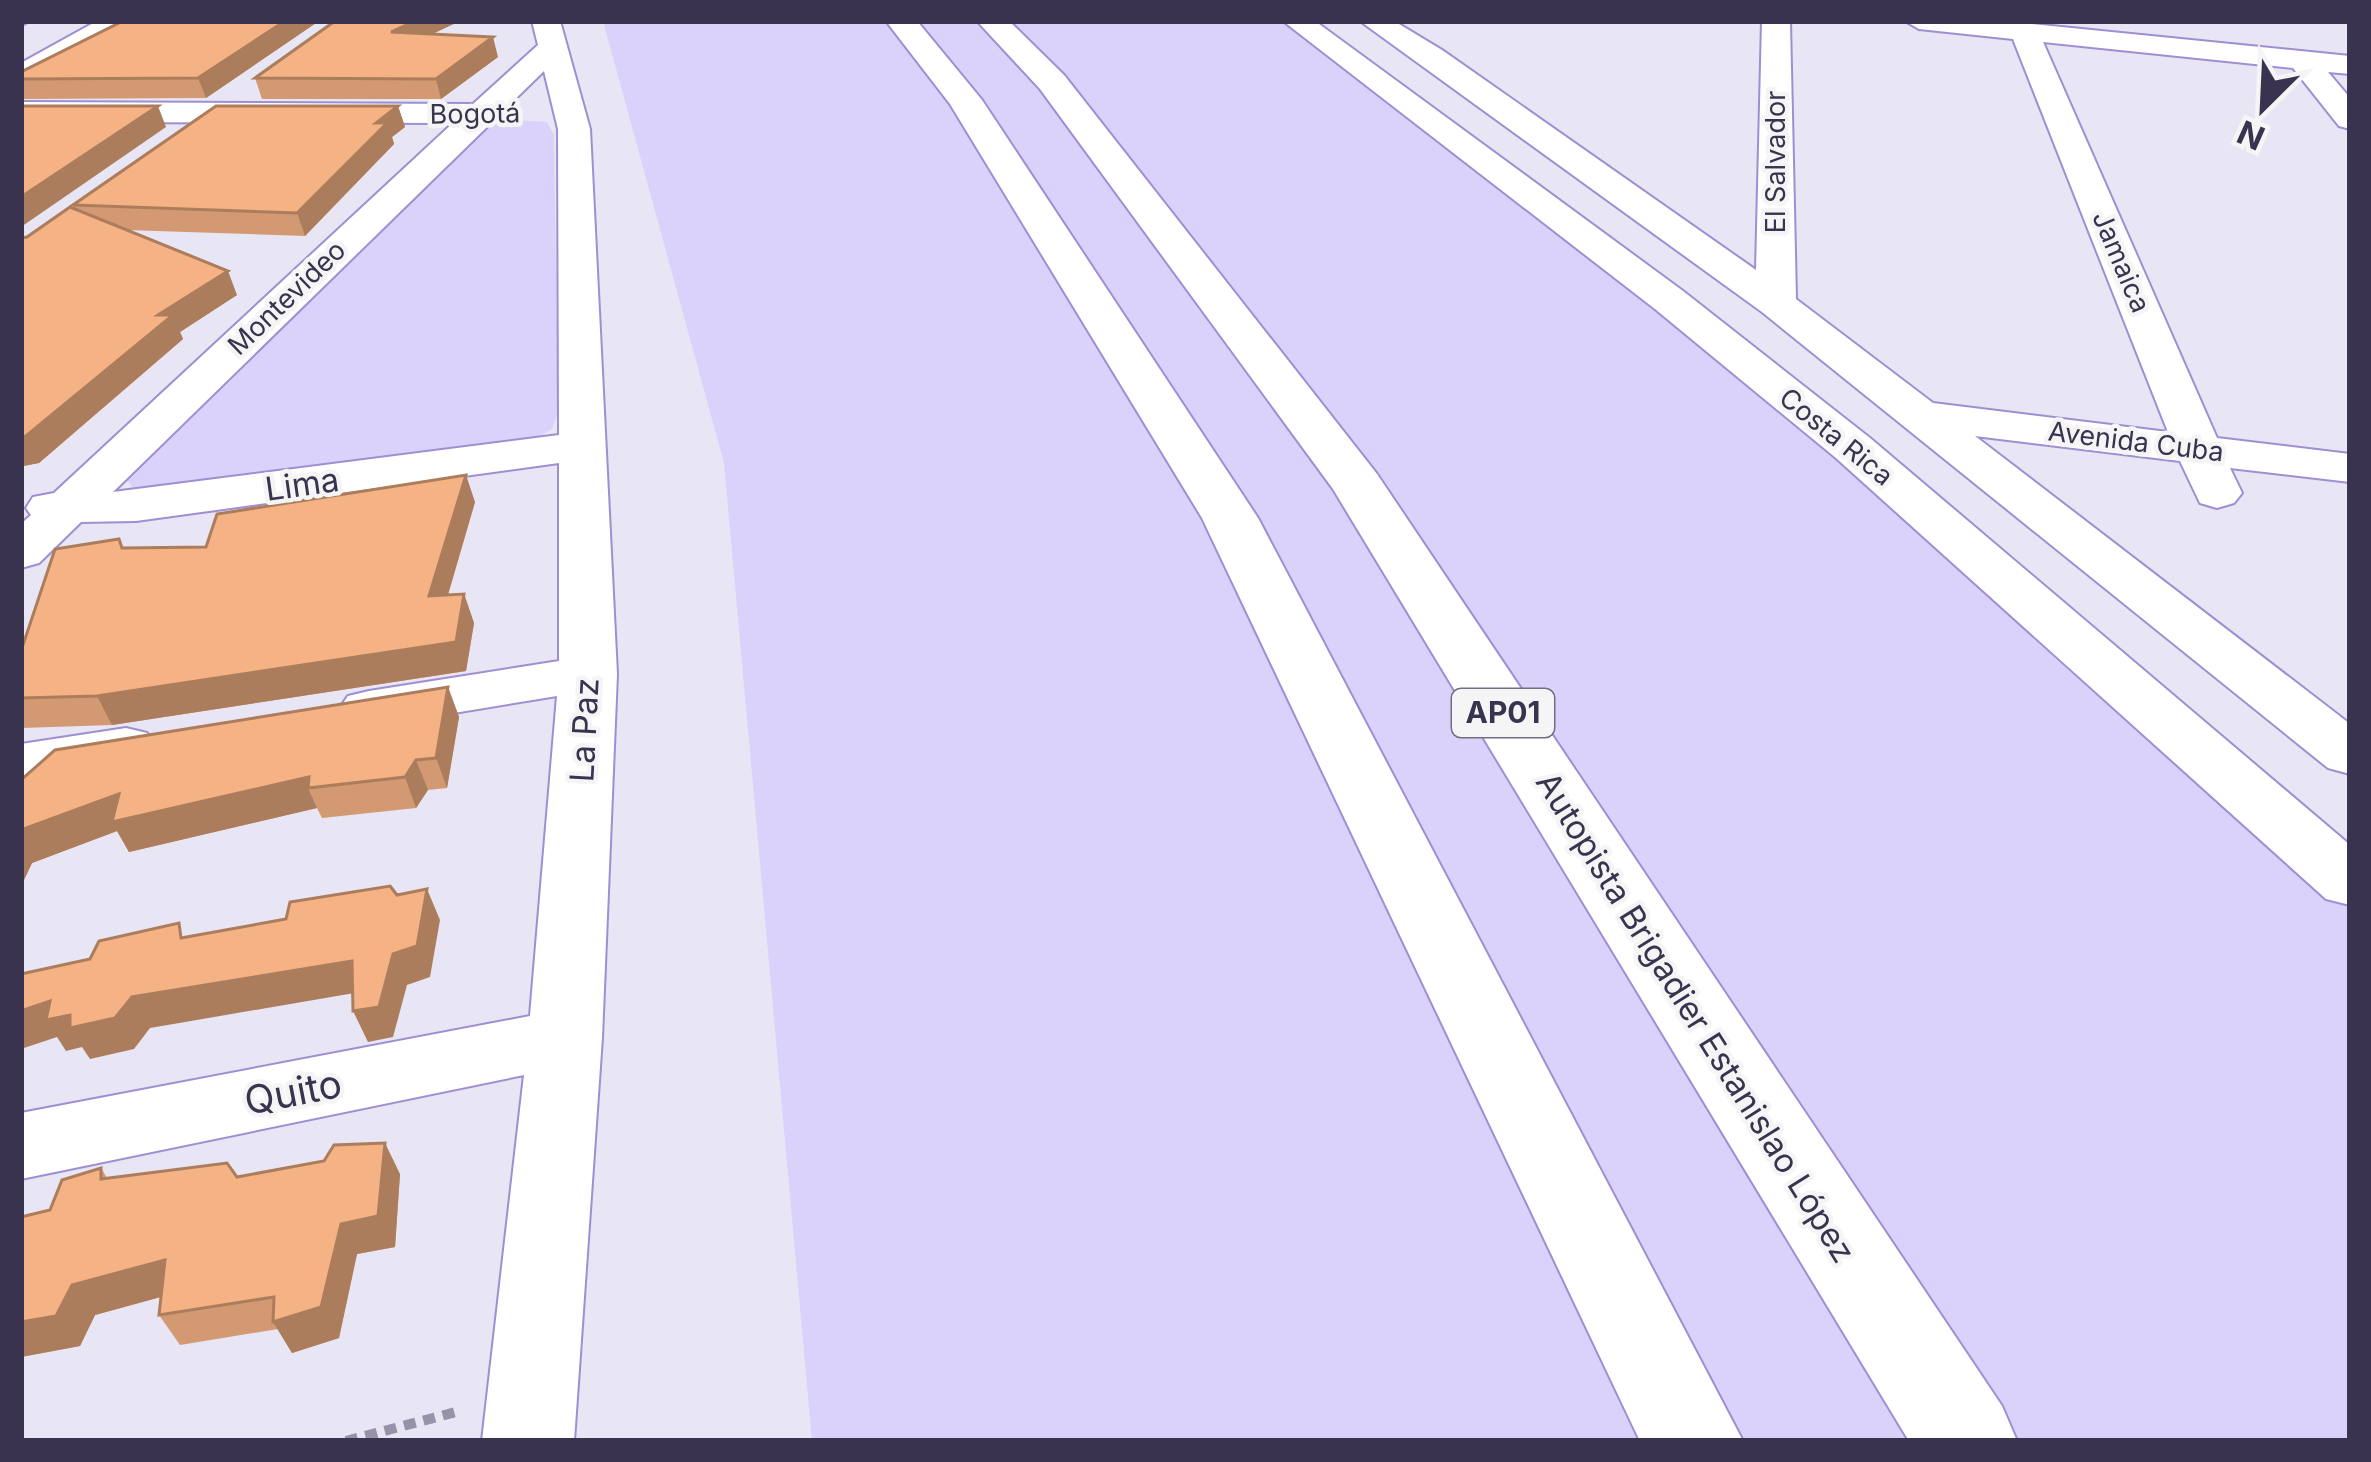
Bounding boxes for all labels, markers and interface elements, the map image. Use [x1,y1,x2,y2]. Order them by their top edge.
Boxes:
north arrow [2203,48,2323,168]
street label: El Salvador [1759,91,1792,233]
street label: Bogotá [429,96,521,131]
text: N [2231,112,2270,159]
street label: Jamaica [2085,206,2158,317]
street label: Montevideo [221,233,352,362]
street label: Costa Rica [1773,381,1900,492]
street label: Avenida Cuba [2046,414,2226,469]
street label: Lima [263,459,341,509]
street label: La Paz [561,677,607,783]
road number: AP01 [1452,689,1554,737]
street label: Autopista Brigadier Estanislao López [1528,765,1864,1269]
street label: Quito [240,1059,346,1124]

